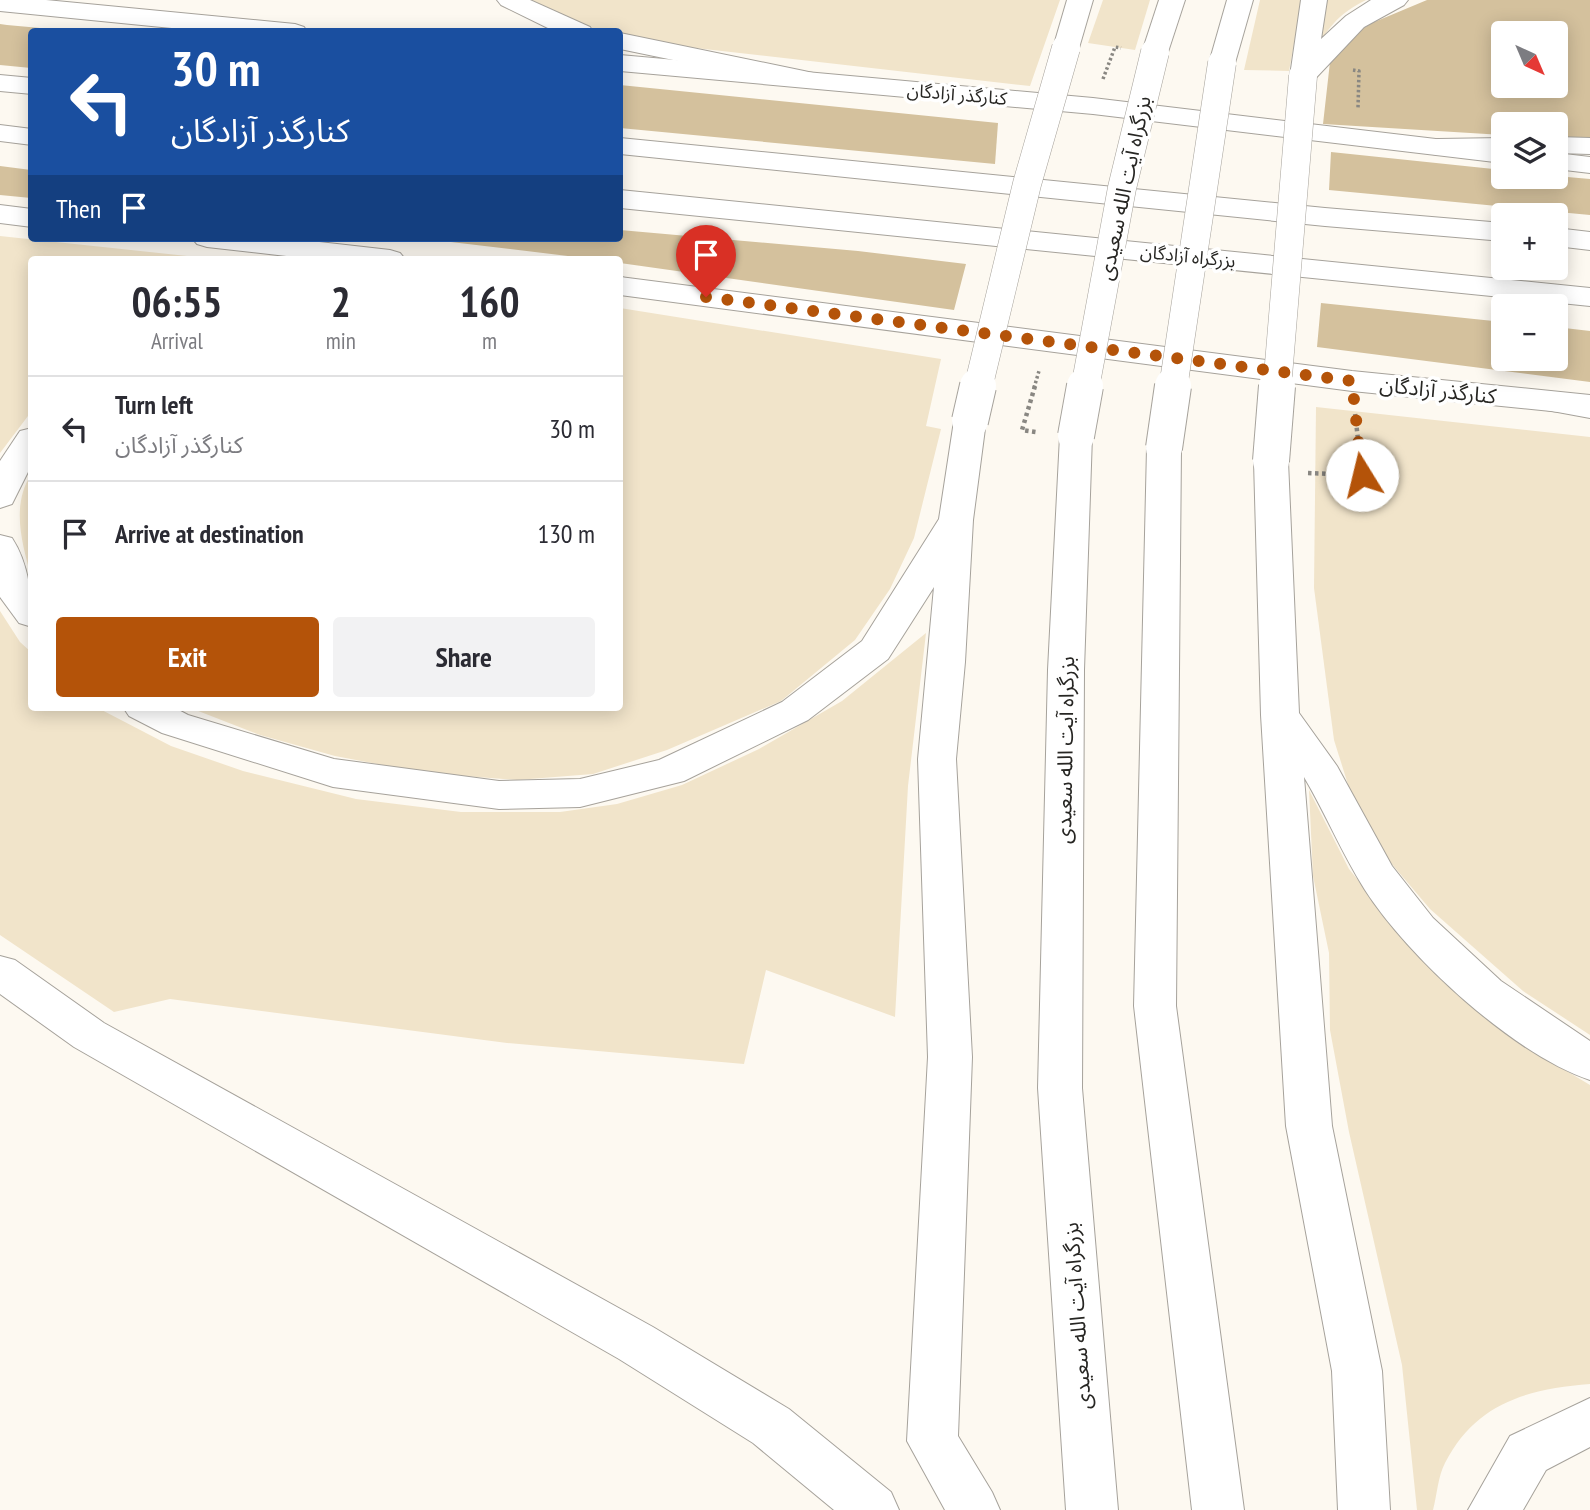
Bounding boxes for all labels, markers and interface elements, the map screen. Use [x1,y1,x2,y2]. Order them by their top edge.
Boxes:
north arrow [1491,21,1568,98]
map controls [1491,21,1568,371]
text: 30 m [171,36,260,100]
icon: left [56,56,147,147]
street label: کنارگذر آزادگان [906,78,1009,110]
street label: بزرگراه آیت الله سعیدی [1091,93,1157,283]
text: کنارگذر آزادگان [171,109,349,151]
button: layers [1491,112,1568,189]
icon: arrive [115,189,153,227]
text: Then [56,192,101,225]
button: + [1491,203,1568,280]
pin [676,225,736,297]
icon: arrive [687,236,725,274]
street label: بزرگراه آزادگان [1139,240,1237,272]
text: 06:55 [131,274,222,329]
text: 2 [331,274,351,329]
text: 160 [459,274,520,329]
button: − [1491,294,1568,371]
text: Arrival [151,326,203,355]
text: min [326,326,356,355]
text: m [482,326,497,355]
street label: کنارگذر آزادگان [1378,370,1498,410]
text: Turn left [115,388,193,421]
icon: left [56,410,94,448]
text: 30 m [549,412,595,445]
text: کنارگذر آزادگان [115,430,243,459]
position arrow [1325,438,1399,512]
icon: arrive [56,515,94,553]
text: Arrive at destination [115,517,304,550]
text: 130 m [537,517,595,550]
button: Exit [56,617,319,697]
button: Share [333,617,595,697]
street label: بزرگراه آیت الله سعیدی [1050,656,1080,844]
street label: بزرگراه آیت الله سعیدی [1057,1221,1097,1411]

